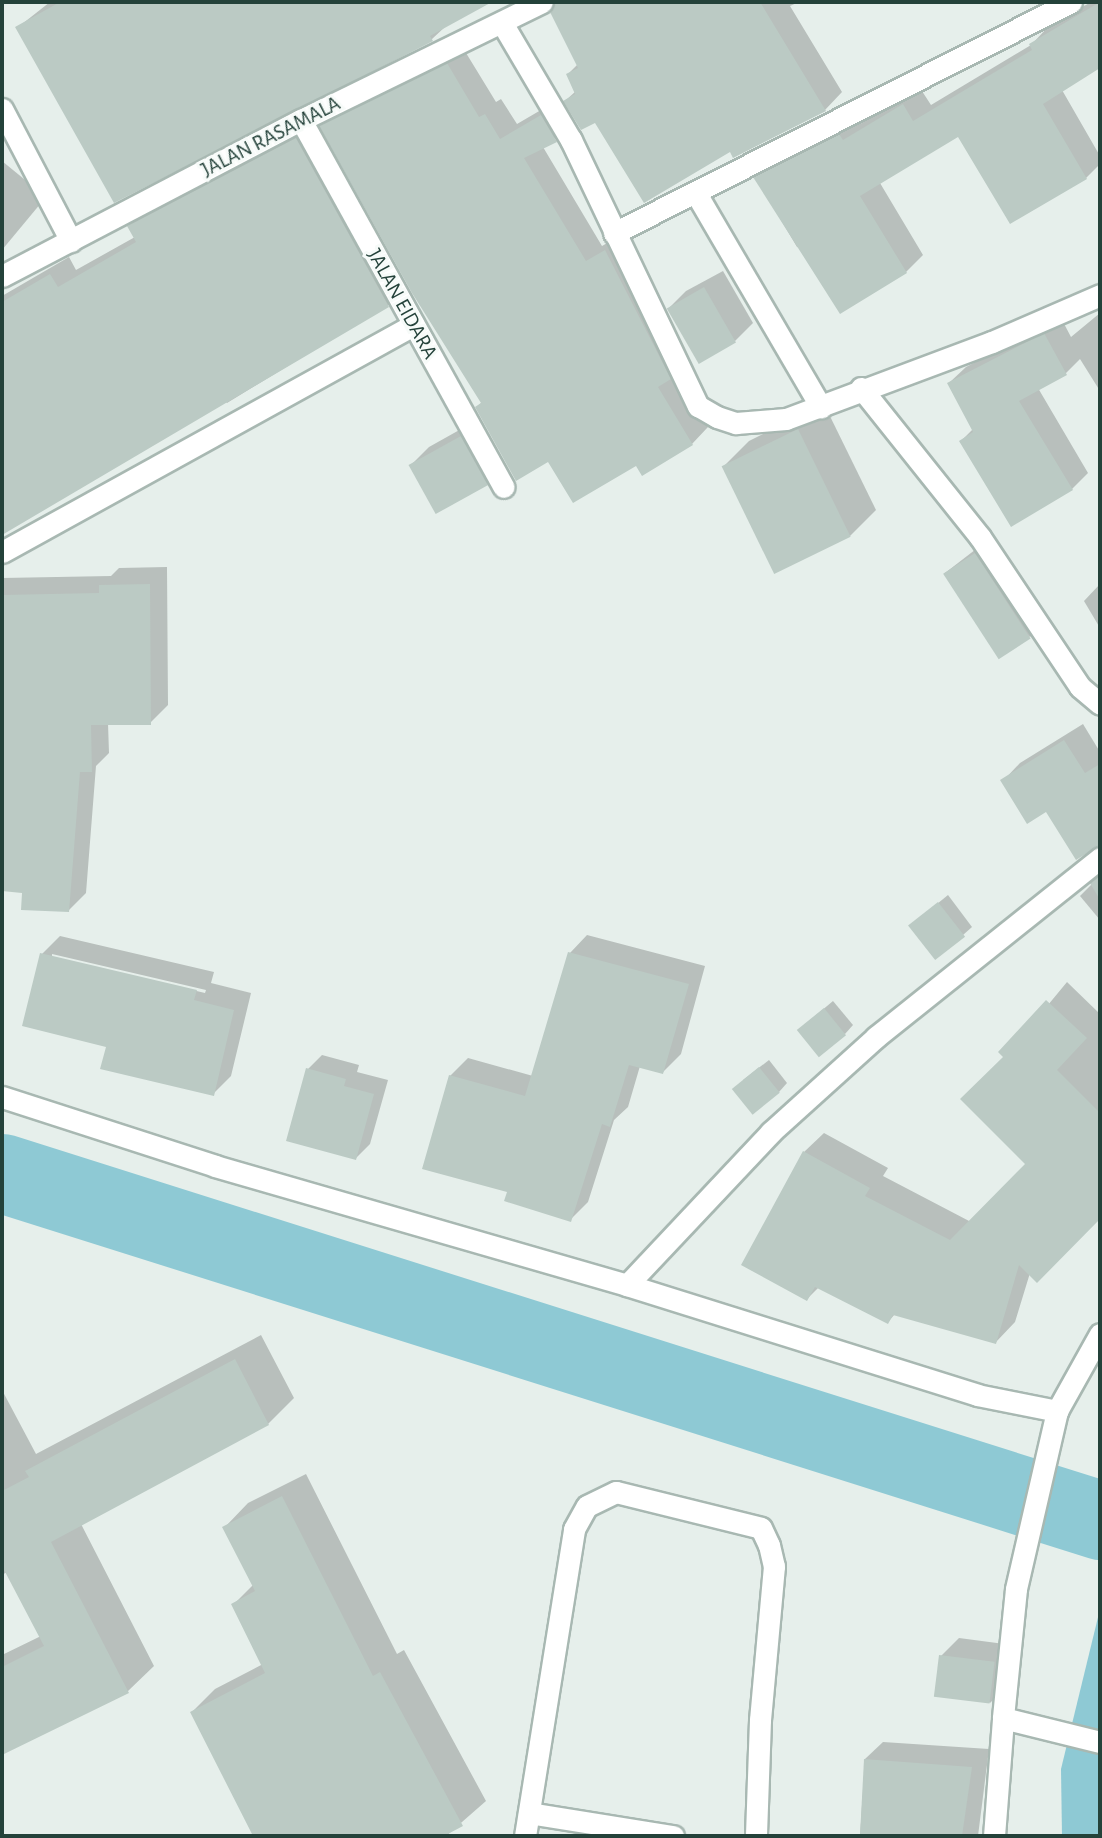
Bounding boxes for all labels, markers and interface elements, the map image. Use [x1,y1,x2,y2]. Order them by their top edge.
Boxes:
street label: JALAN RASAMALA [197,91,345,183]
street label: JALAN EIDARA [361,244,443,364]

